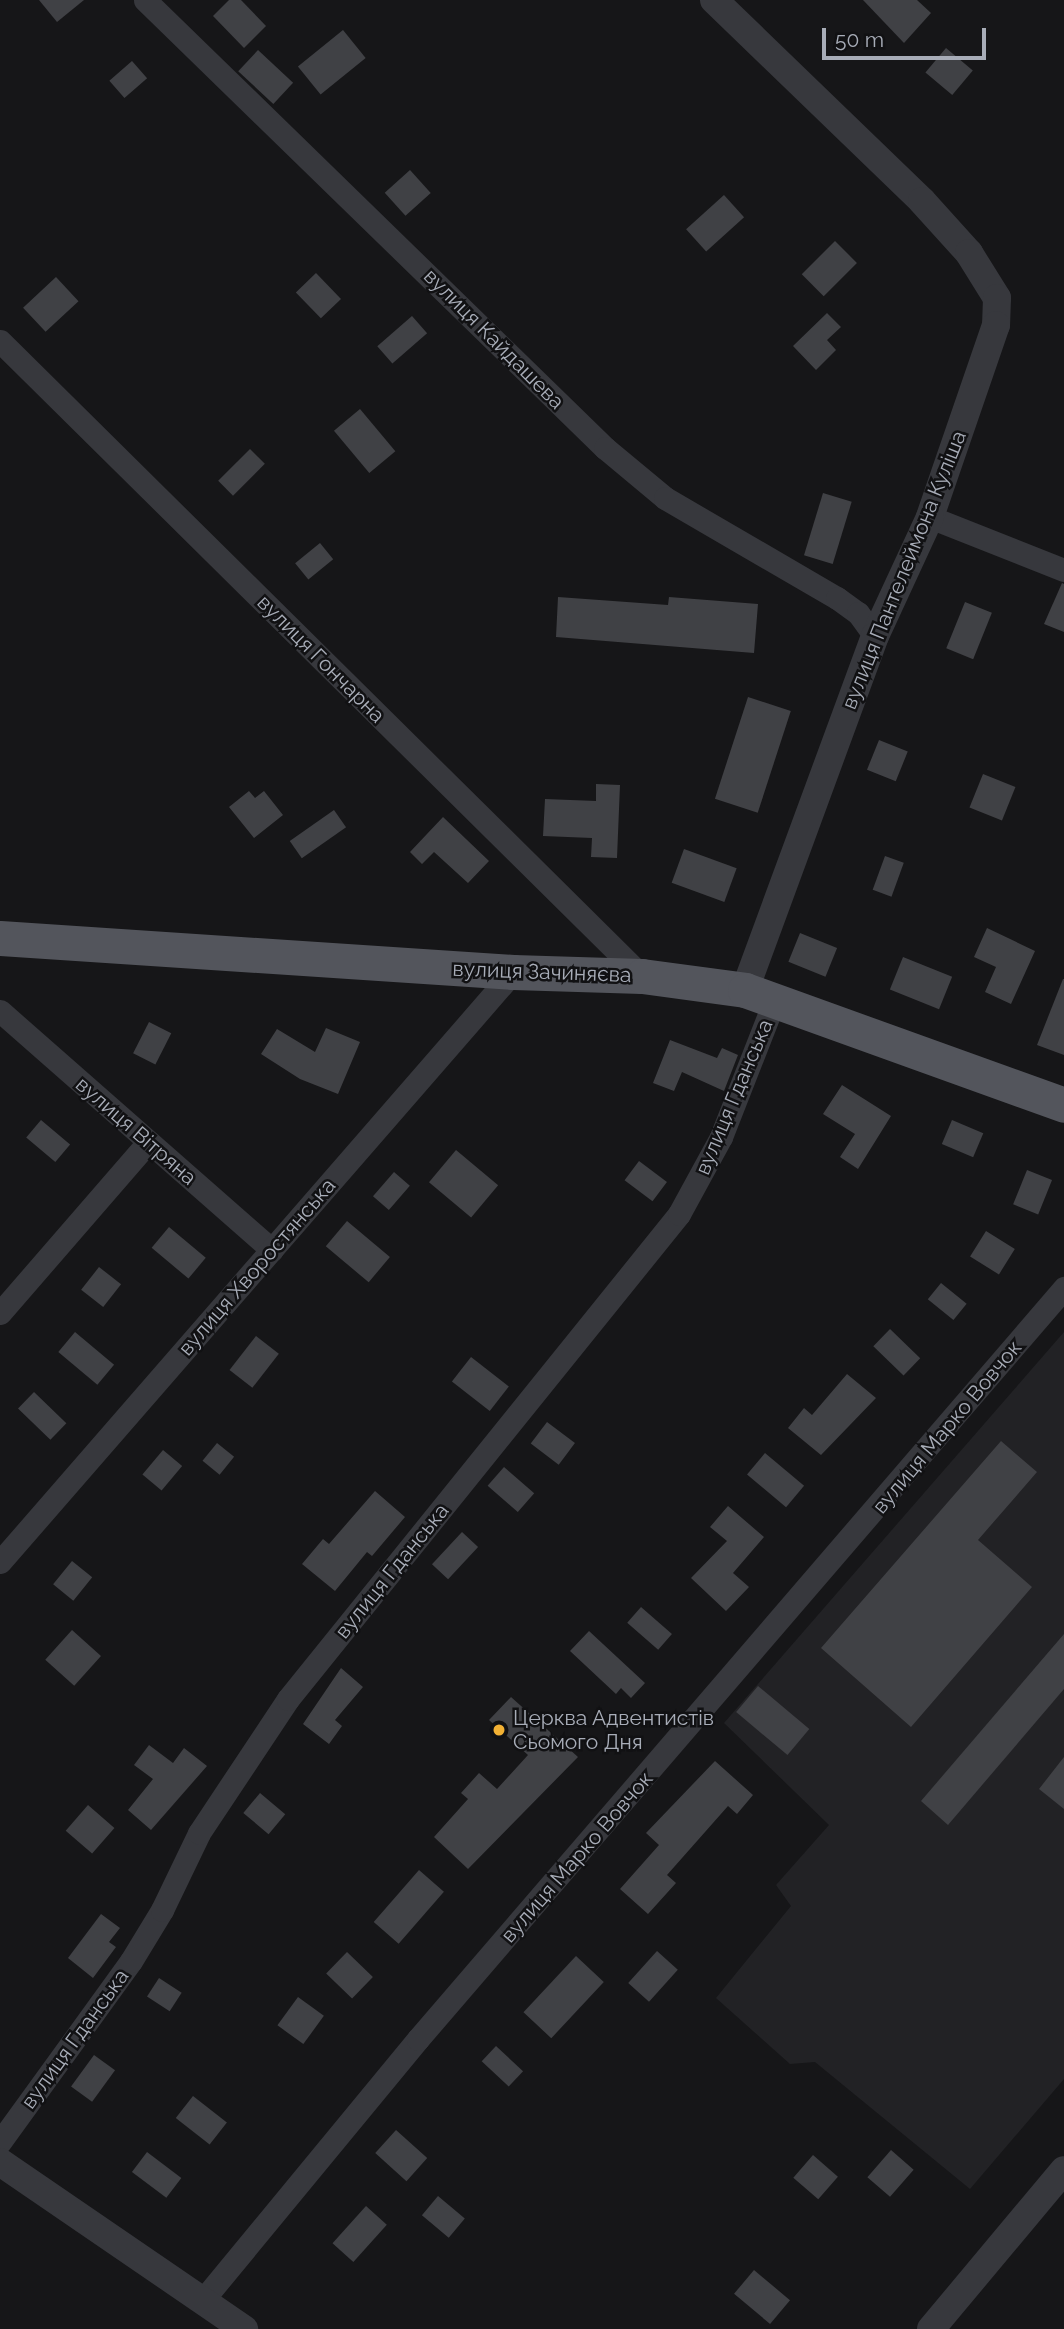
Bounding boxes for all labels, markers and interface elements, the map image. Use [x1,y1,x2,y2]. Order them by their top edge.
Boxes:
scale bar [826,14,990,58]
text: 50 m [835,27,884,52]
street label: вулиця Кайдашева [419,264,569,414]
street label: вулиця Пантелеймона Куліша [836,427,972,713]
street label: вулиця Гончарна [252,590,390,728]
street label: вулиця Зачиняєва [452,956,632,988]
street label: вулиця Гданська [690,1016,778,1178]
street label: вулиця Вітряна [71,1072,201,1190]
street label: вулиця Хворостянська [173,1173,341,1361]
street label: вулиця Марко Вовчок [867,1335,1027,1519]
street label: вулиця Гданська [330,1498,454,1644]
place label: Церква Адвентистів Сьомого Дня [513,1705,715,1755]
marker: Церква Адвентистів Сьомого Дня [491,1722,507,1738]
street label: вулиця Марко Вовчок [496,1766,658,1948]
street label: вулиця Гданська [16,1964,134,2114]

